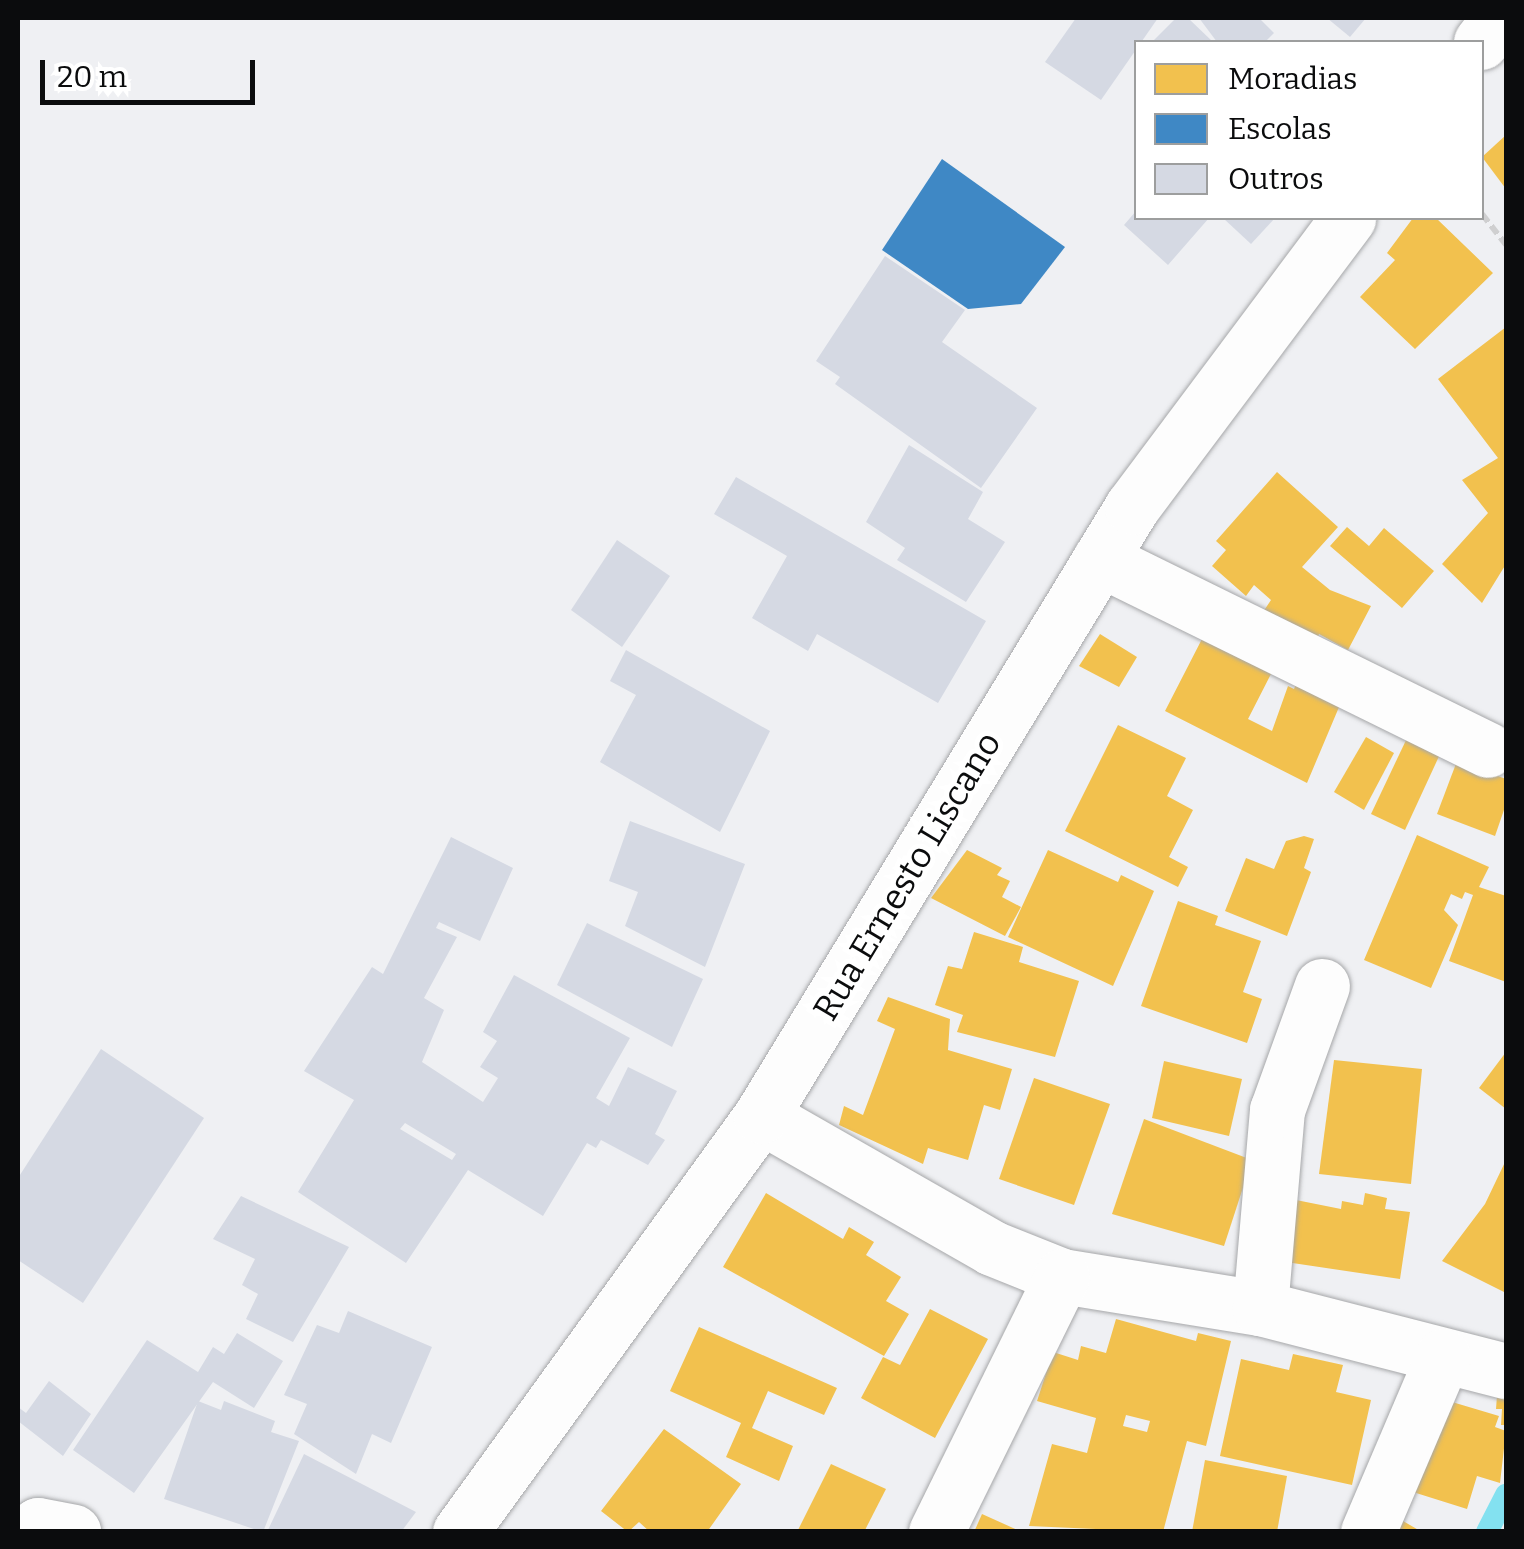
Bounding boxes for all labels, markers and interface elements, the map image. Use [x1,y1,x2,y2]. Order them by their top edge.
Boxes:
scale bar [45,40,260,102]
legend [1134,40,1484,220]
text: 20 m [57,59,127,95]
text: Moradias [1228,61,1357,97]
text: Escolas [1228,111,1332,147]
text: Outros [1228,161,1324,197]
street label: Rua Ernesto Liscano [804,724,1010,1028]

